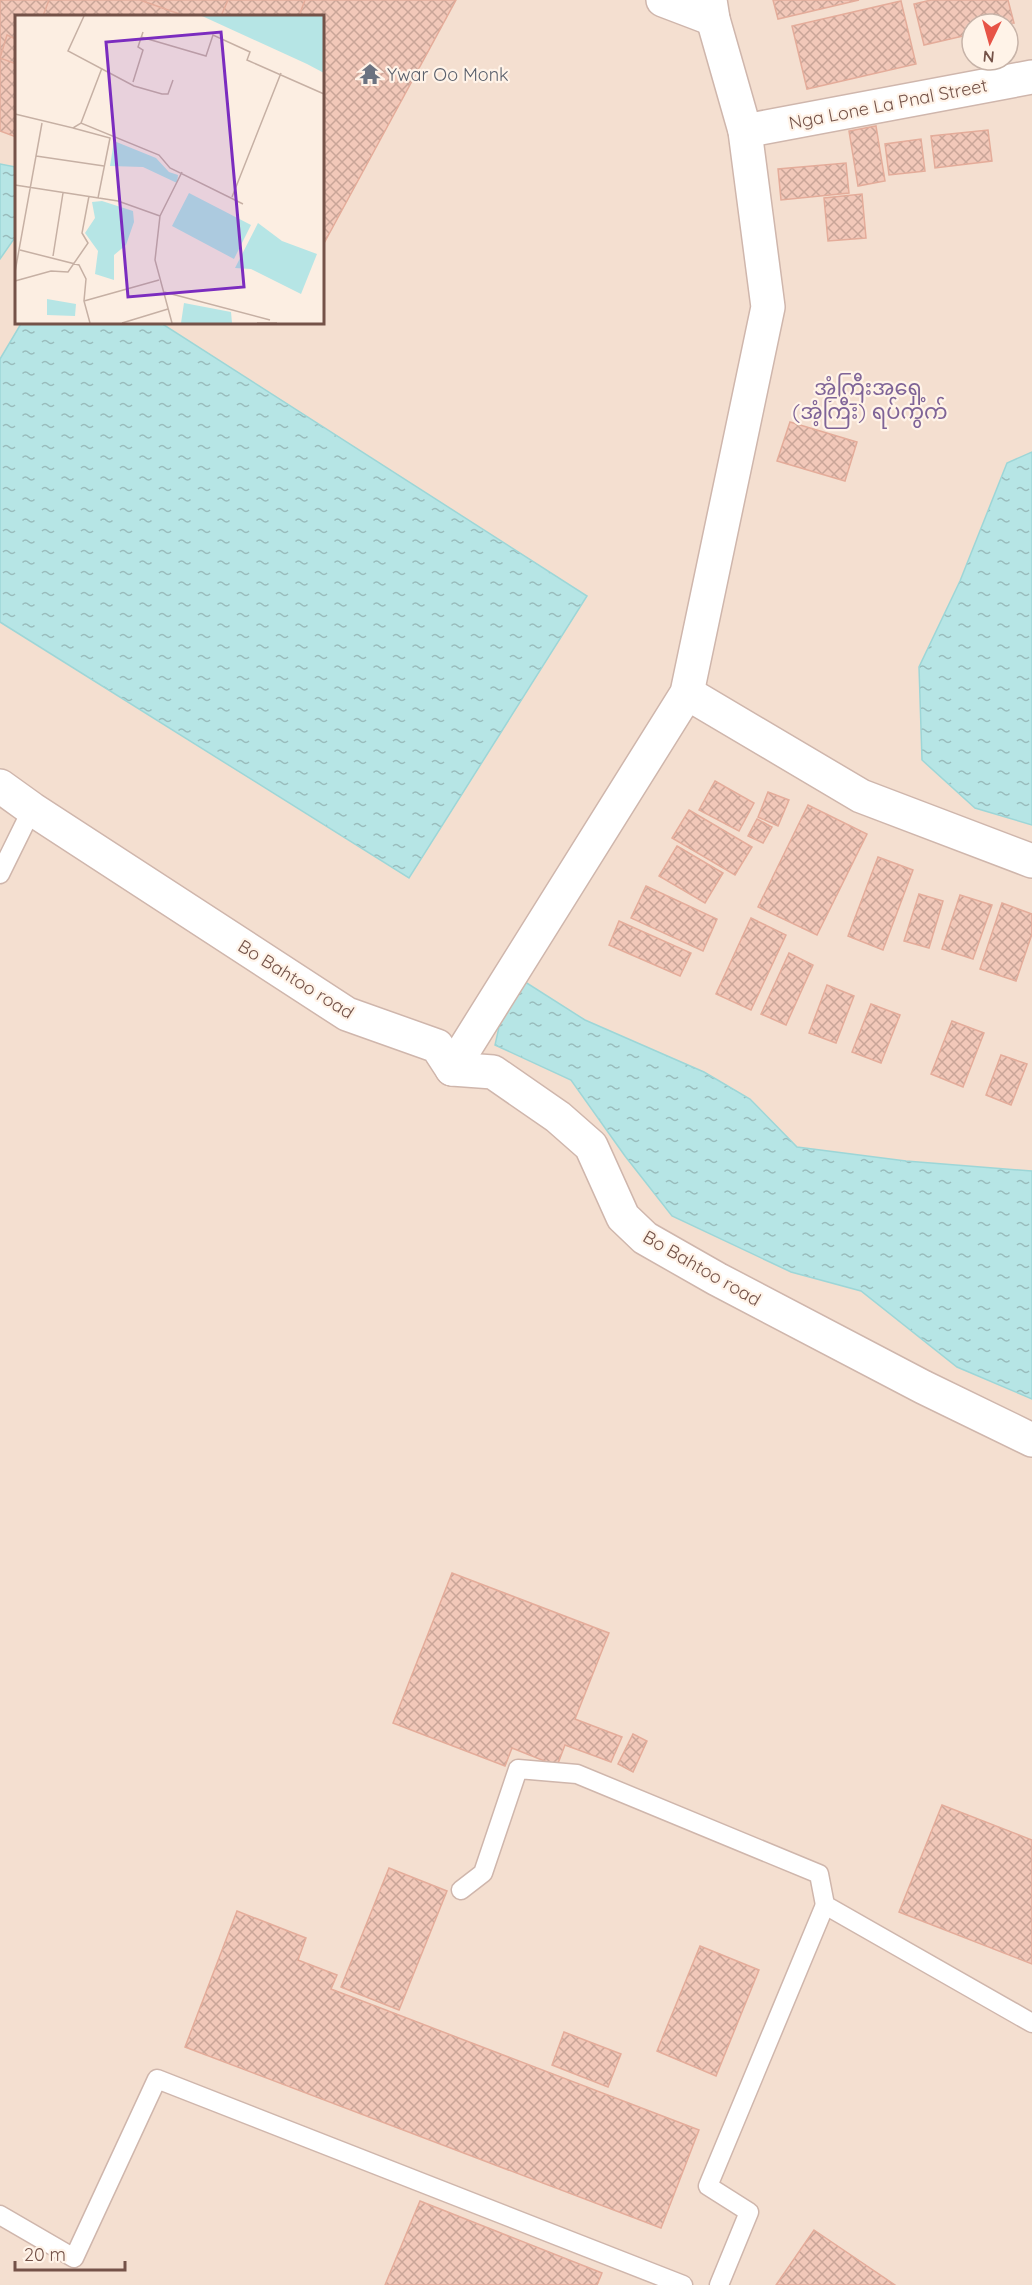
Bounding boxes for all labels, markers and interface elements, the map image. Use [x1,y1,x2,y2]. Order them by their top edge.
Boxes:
north arrow [960,12,1020,72]
inset map [15,15,324,324]
text: N [982,46,995,67]
temple icon: Ywar Oo Monk [358,62,382,86]
place label: Ywar Oo Monk [387,63,509,86]
street label: Nga Lone La Pnal Street [787,73,989,135]
district label: အံ့ကြီးအရှေ့ (အံ့ကြီး) ရပ်ကွက် [792,372,948,429]
street label: Bo Bahtoo road [234,934,358,1024]
street label: Bo Bahtoo road [639,1225,765,1311]
scale bar [15,2234,124,2272]
text: 20 m [24,2243,66,2266]

